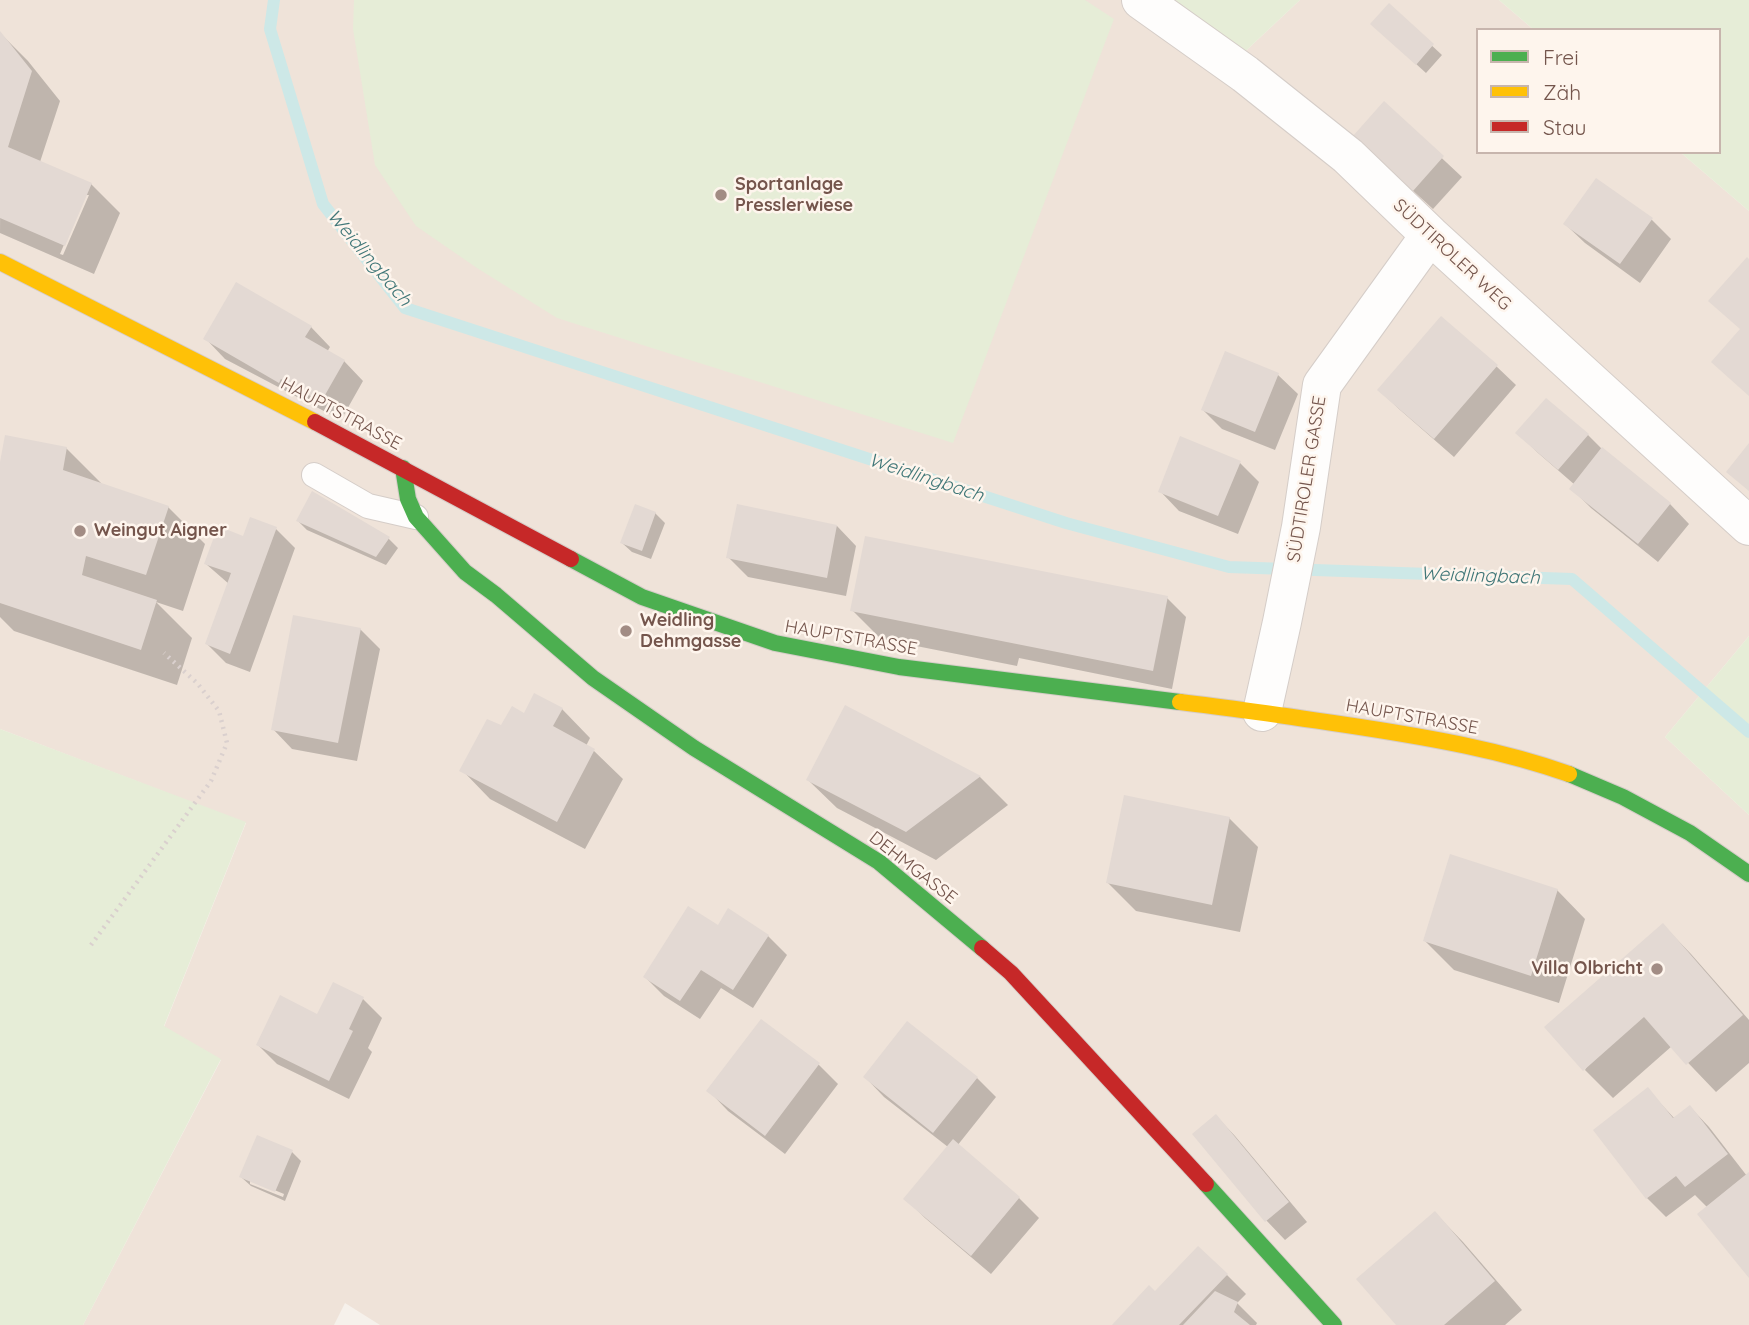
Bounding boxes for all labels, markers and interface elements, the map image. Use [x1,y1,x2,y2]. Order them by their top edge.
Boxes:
legend [1476,28,1721,154]
text: Frei [1543,44,1579,70]
text: Zäh [1543,79,1581,105]
text: Stau [1543,114,1586,140]
place label: Sportanlage Presslerwiese [735,174,853,216]
marker: Sportanlage Presslerwiese [713,187,729,203]
street label: SÜDTIROLER WEG [1389,195,1515,315]
water label: Weidlingbach [322,205,416,311]
street label: HAUPTSTRASSE [277,373,405,455]
street label: SÜDTIROLER GASSE [1283,394,1331,564]
water label: Weidlingbach [866,449,986,507]
place label: Weingut Aigner [94,520,227,542]
marker: Weingut Aigner [72,523,88,539]
water label: Weidlingbach [1420,563,1540,589]
place label: Weidling Dehmgasse [640,610,741,652]
street label: HAUPTSTRASSE [783,616,919,660]
marker: Weidling Dehmgasse [618,623,634,639]
street label: HAUPTSTRASSE [1344,695,1480,739]
street label: DEHMGASSE [865,827,961,909]
place label: Villa Olbricht [1531,958,1643,980]
marker: Villa Olbricht [1649,961,1665,977]

